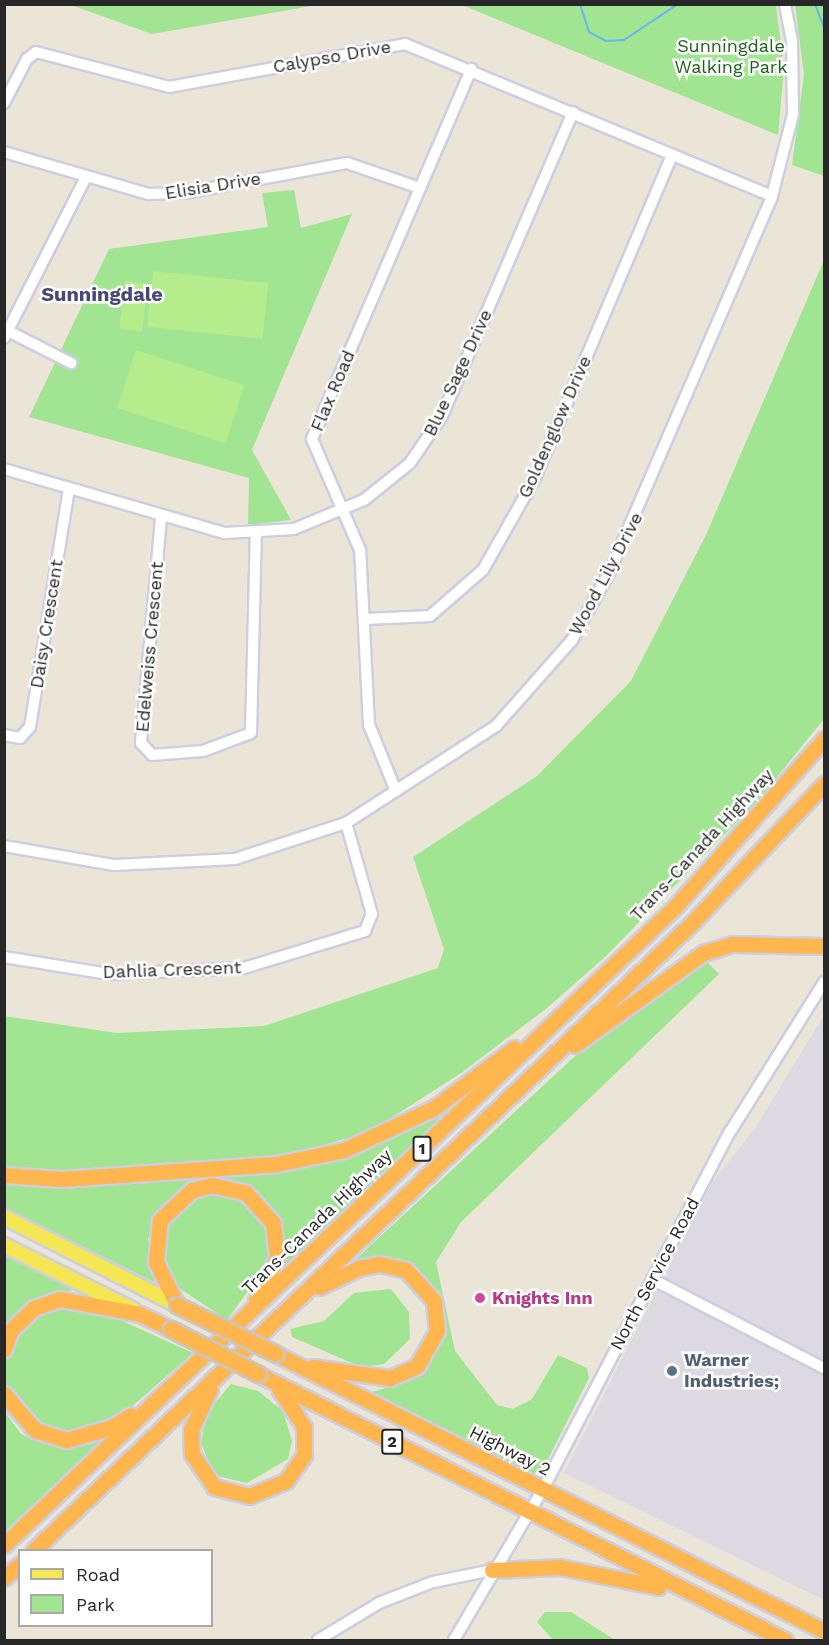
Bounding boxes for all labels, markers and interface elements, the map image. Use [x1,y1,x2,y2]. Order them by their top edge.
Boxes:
street label: Calypso Drive [271,36,393,78]
park label: Sunningdale Walking Park [675,36,787,78]
street label: Elisia Drive [163,168,263,204]
district label: Sunningdale [41,282,163,306]
street label: Blue Sage Drive [419,306,497,440]
street label: Flax Road [306,347,360,435]
street label: Goldenglow Drive [514,352,596,502]
street label: Wood Lily Drive [564,509,648,639]
street label: Daisy Crescent [26,558,68,690]
street label: Edelweiss Crescent [132,561,168,733]
street label: Trans-Canada Highway [626,764,778,926]
street label: Dahlia Crescent [102,957,242,983]
road number: 1 [412,1136,432,1162]
street label: Trans-Canada Highway [237,1145,397,1299]
street label: North Service Road [606,1194,704,1354]
place label: Knights Inn [492,1287,593,1309]
marker: Knights Inn [473,1291,487,1305]
place label: Warner Industries; [684,1350,779,1392]
marker: Warner Industries; [665,1364,679,1378]
street label: Highway 2 [465,1421,555,1481]
road number: 2 [380,1429,404,1455]
legend [18,1549,213,1627]
text: Road [76,1564,120,1585]
text: Park [76,1594,115,1615]

